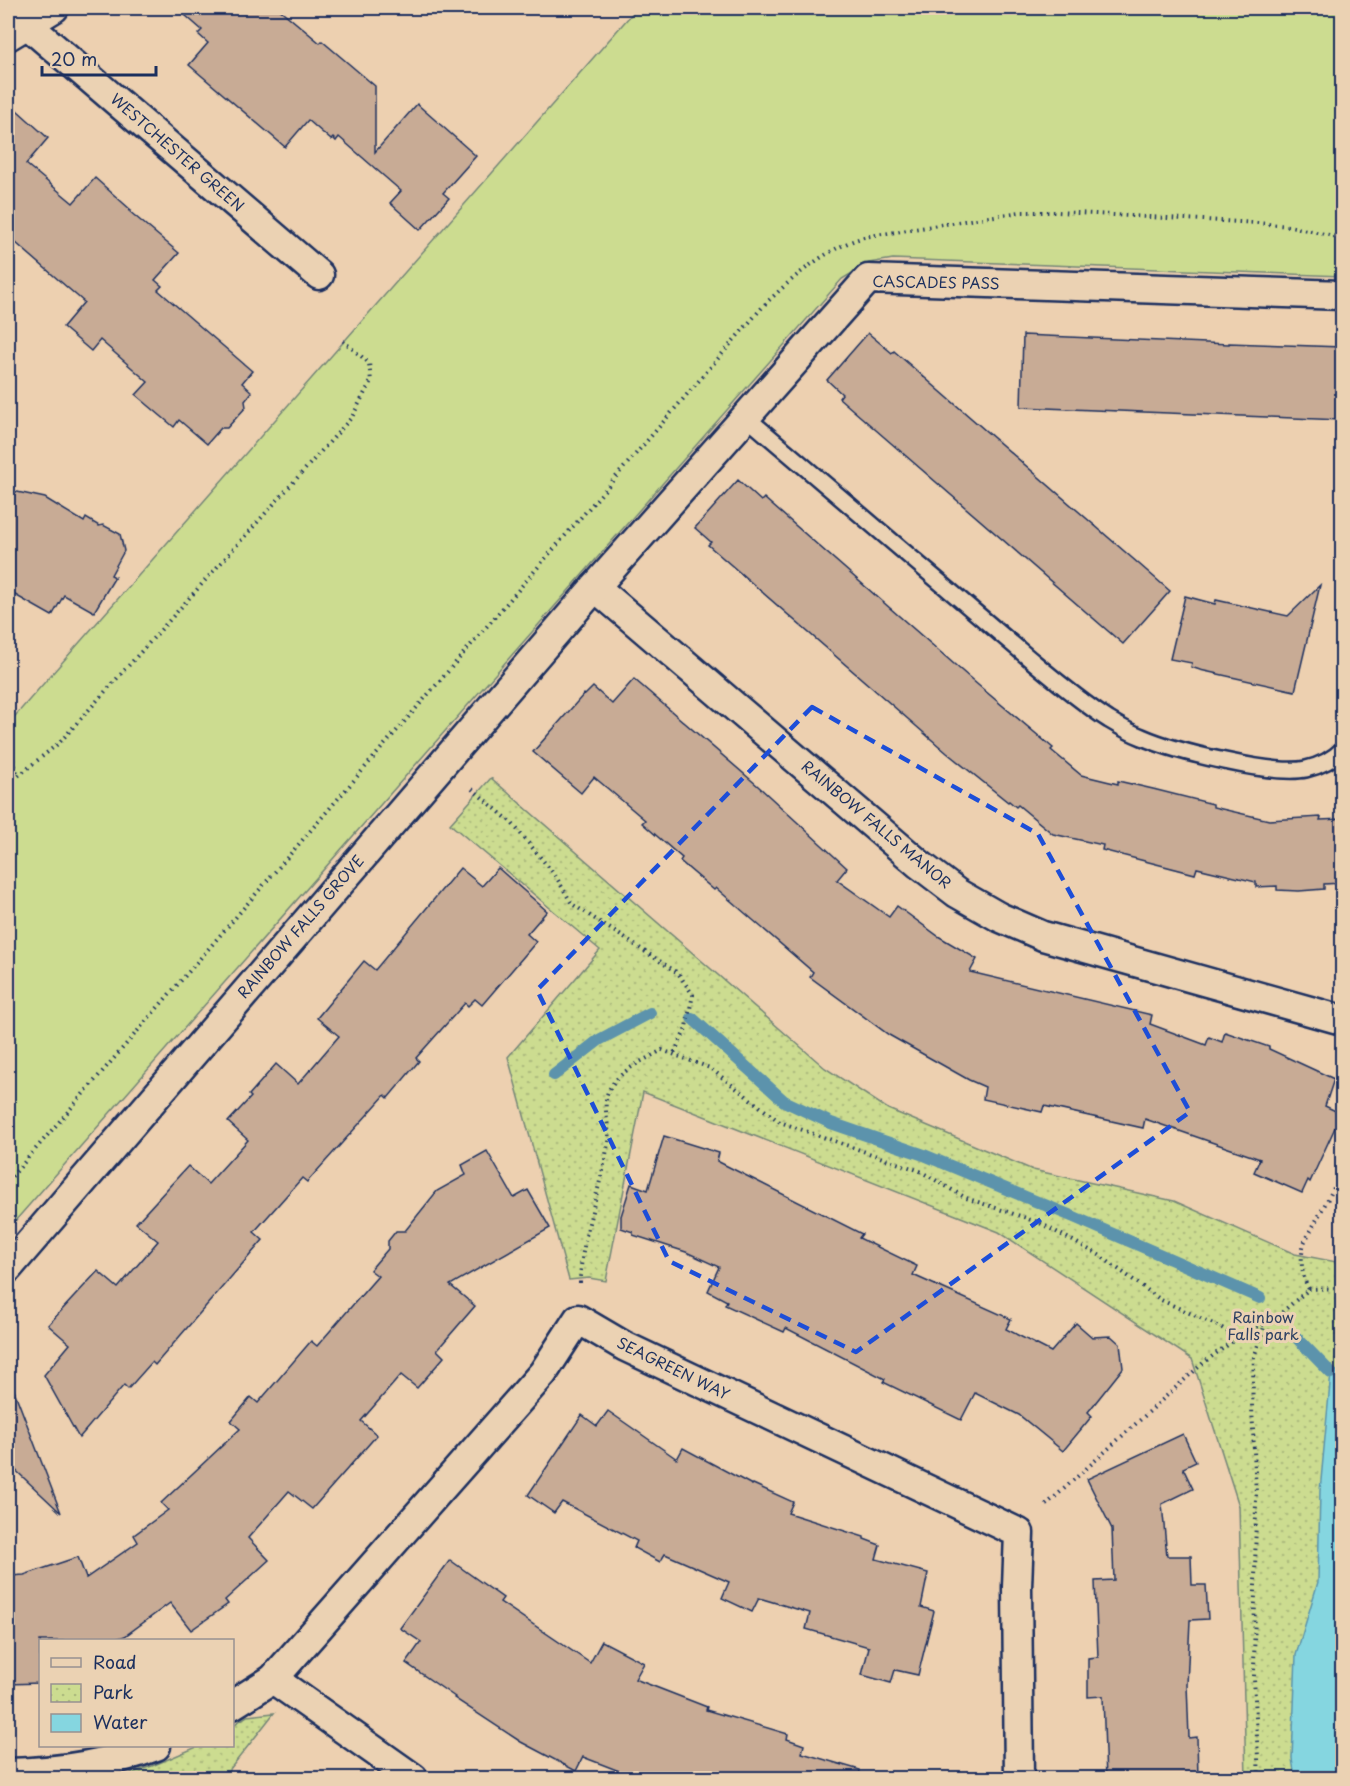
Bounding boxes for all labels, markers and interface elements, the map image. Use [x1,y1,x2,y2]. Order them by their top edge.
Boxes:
scale bar [42,39,156,77]
text: 20 m [51,45,97,72]
street label: WESTCHESTER GREEN [106,87,250,217]
street label: CASCADES PASS [872,269,1000,294]
street label: RAINBOW FALLS MANOR [797,754,957,894]
street label: RAINBOW FALLS GROVE [231,849,369,1003]
park label: Rainbow Falls park [1227,1305,1299,1345]
street label: SEAGREEN WAY [613,1330,734,1405]
legend [39,1639,234,1747]
text: Road [93,1648,137,1675]
text: Park [93,1678,133,1705]
text: Water [93,1708,148,1735]

